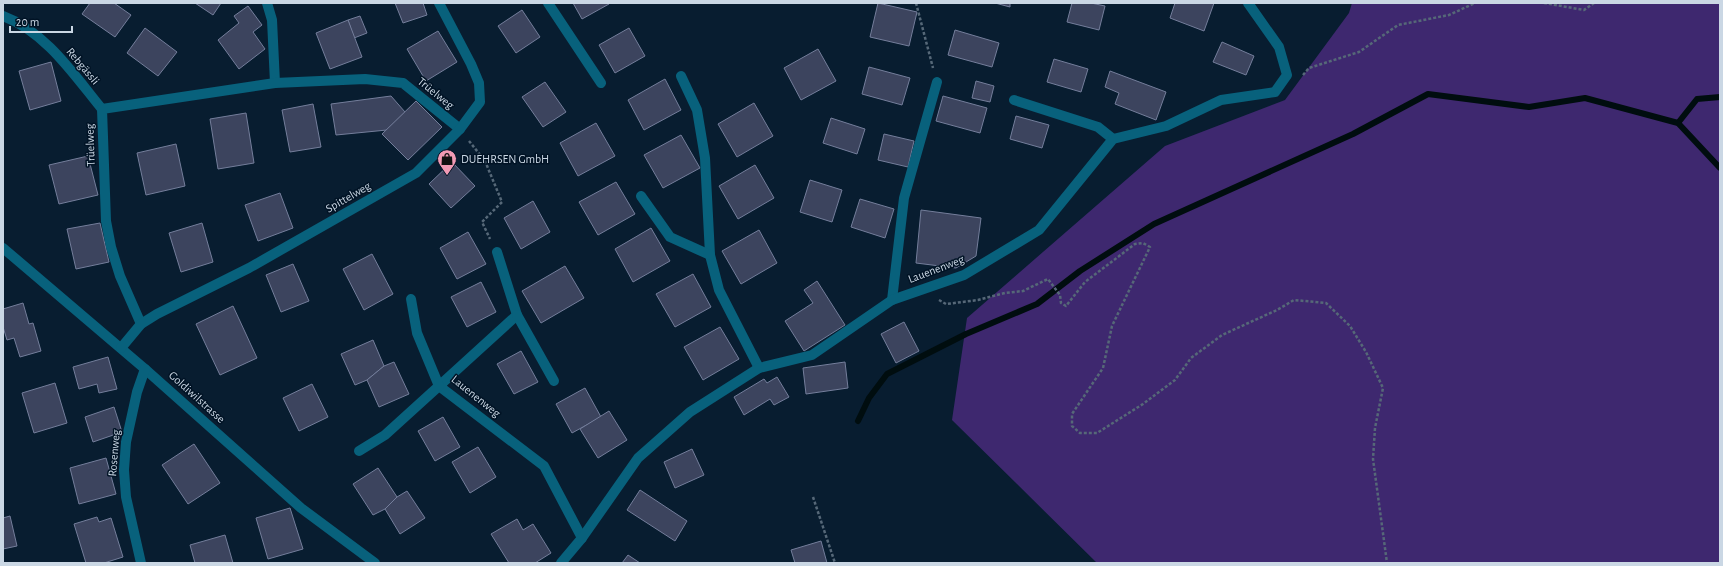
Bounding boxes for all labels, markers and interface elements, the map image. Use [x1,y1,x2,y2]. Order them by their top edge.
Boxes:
scale bar [10,8,72,34]
text: 20 m [16,16,39,28]
street label: Rebgässli [64,45,102,87]
street label: Trüelweg [416,75,457,111]
street label: Trüelweg [83,123,97,167]
shop icon: DUEHRSEN GmbH [436,148,458,176]
place label: DUEHRSEN GmbH [461,153,549,165]
street label: Spittelweg [323,179,373,215]
street label: Lauenenweg [906,253,966,285]
street label: Goldiwilstrasse [167,369,227,425]
street label: Lauenenweg [449,373,503,419]
street label: Rosenweg [106,429,122,477]

